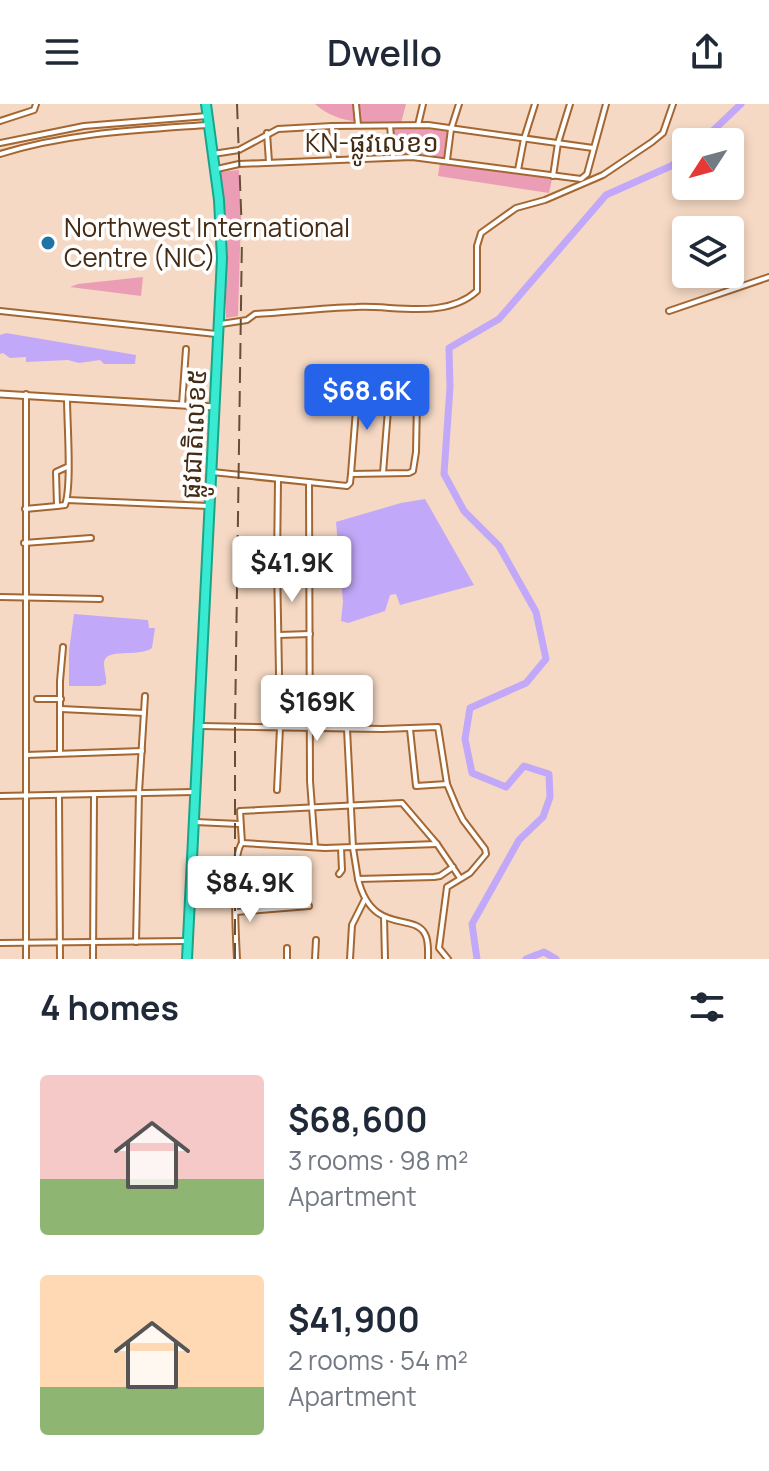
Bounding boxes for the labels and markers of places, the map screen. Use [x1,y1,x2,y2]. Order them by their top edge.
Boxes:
place label: Northwest International Centre (NIC) [64,209,350,275]
marker: Northwest International Centre (NIC) [39,234,57,252]
pin: $68.6K [302,364,432,432]
pin: $41.9K [227,536,357,604]
pin: $169K [261,675,373,743]
pin: $84.9K [185,856,315,924]

